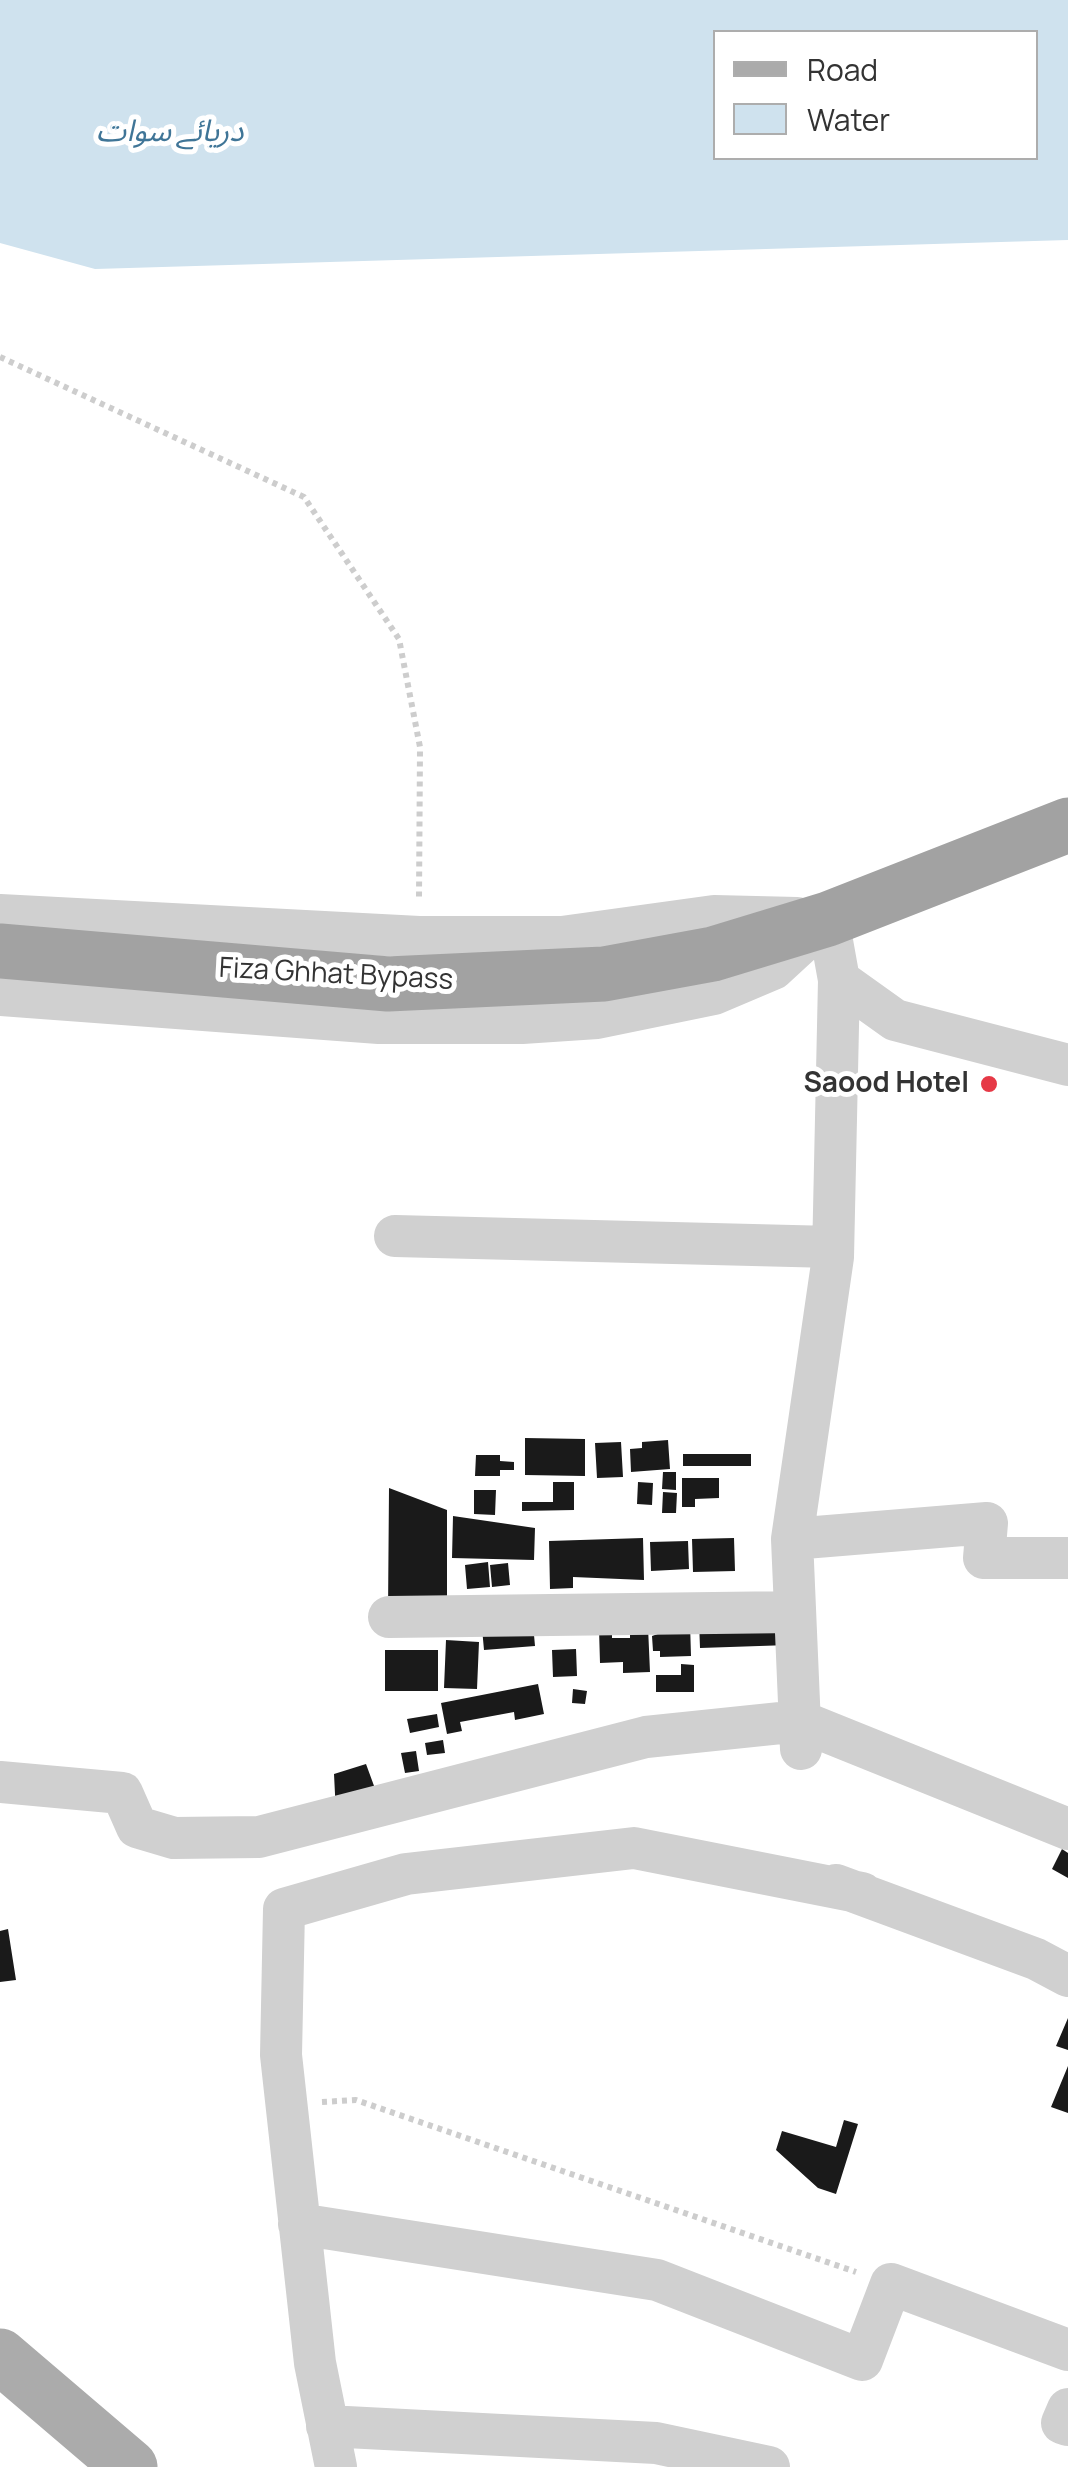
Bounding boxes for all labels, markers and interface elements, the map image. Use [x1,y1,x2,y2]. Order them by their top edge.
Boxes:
legend [713,30,1038,160]
text: Road [807,49,878,90]
text: Water [807,99,890,140]
water label: دریائے سوات [96,115,244,151]
street label: Fiza Ghhat Bypass [218,952,454,998]
place label: Saood Hotel [803,1067,969,1101]
marker: Saood Hotel [978,1073,1000,1095]

